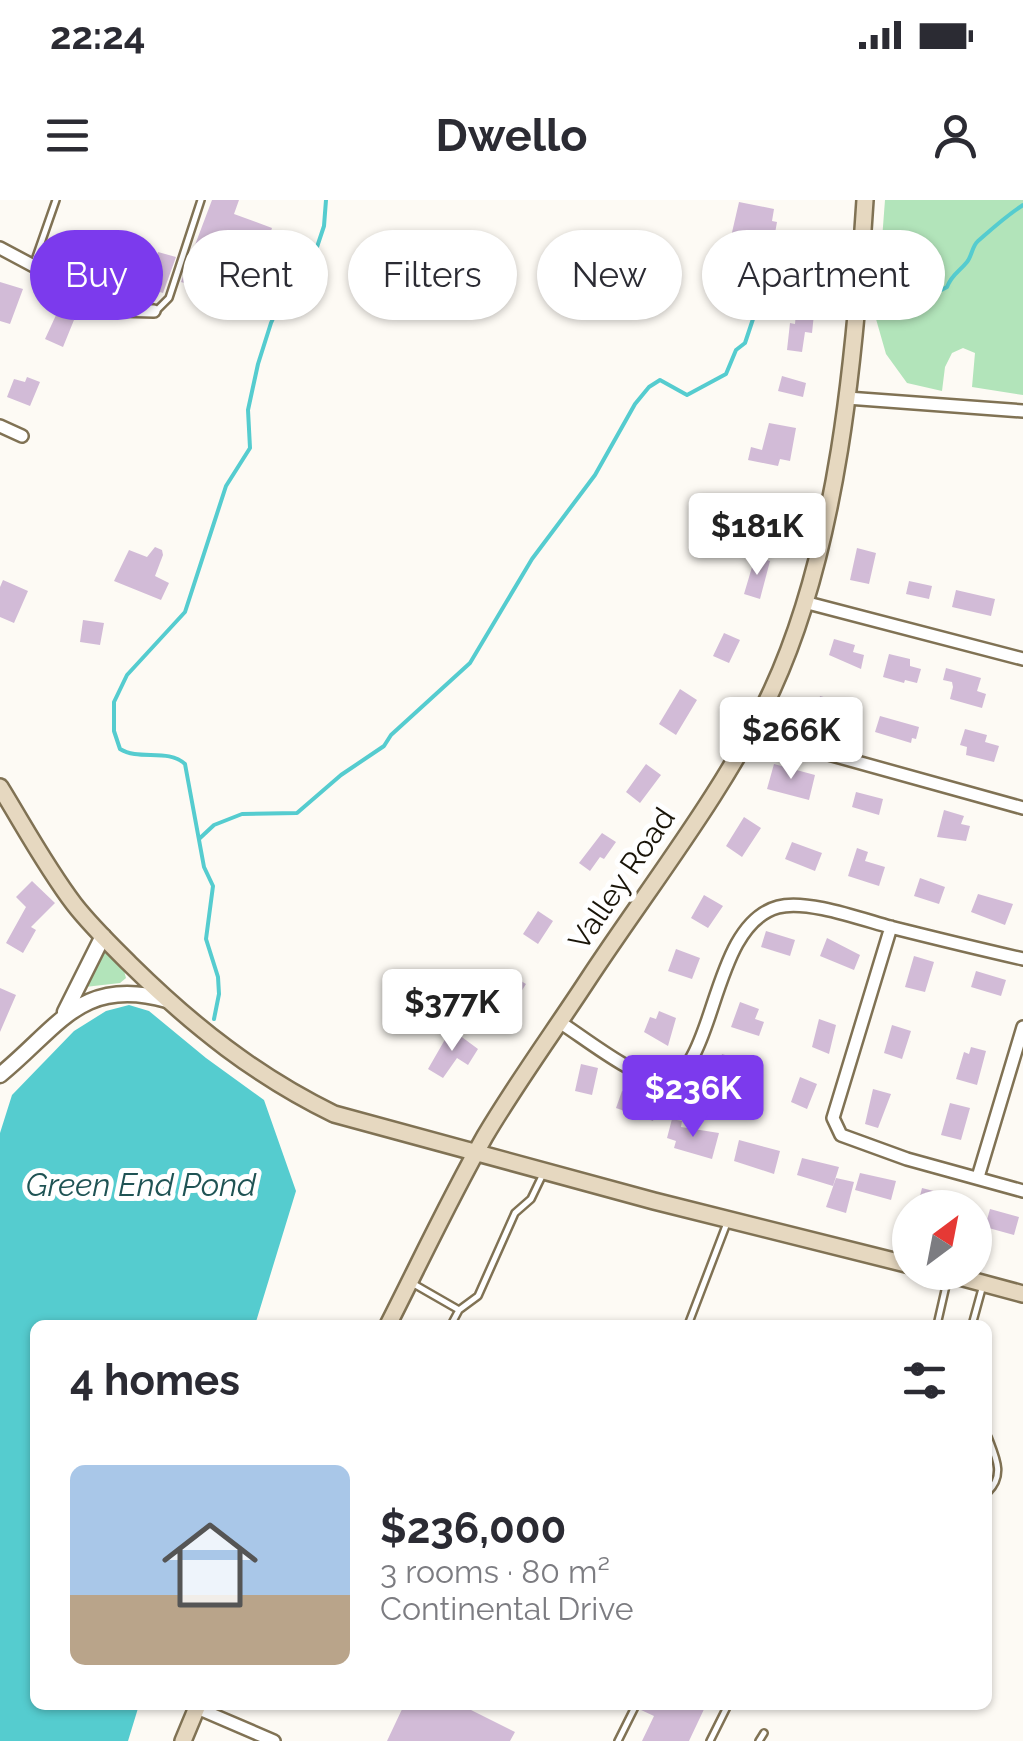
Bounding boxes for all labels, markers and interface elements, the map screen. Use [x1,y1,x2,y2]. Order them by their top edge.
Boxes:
text: 22:24 [50,13,145,58]
icon: menu [40,108,95,163]
icon: person [928,108,983,163]
text: Dwello [436,109,587,162]
chip: Buy [30,230,163,320]
chip: Rent [183,230,328,320]
chip: Filters [348,230,517,320]
chip: New [537,230,682,320]
chip: Apartment [702,230,945,320]
pin: $181K [687,493,827,578]
text: $181K [711,507,803,544]
pin: $266K [721,697,861,782]
text: $266K [742,711,840,748]
street label: Valley Road [561,801,682,956]
pin: $377K [382,969,522,1054]
text: $377K [404,983,500,1020]
pin: $236K [623,1055,763,1140]
text: $236K [644,1069,742,1106]
water label: Green End Pond [26,1166,257,1203]
north arrow [892,1190,992,1290]
map controls [892,1190,992,1290]
icon: filters [897,1353,952,1408]
text: 4 homes [70,1356,240,1405]
text: $236,000 [380,1504,566,1553]
icon: home [150,1505,270,1625]
text: 3 rooms · 80 m² [380,1553,610,1590]
text: Continental Drive [380,1590,634,1627]

